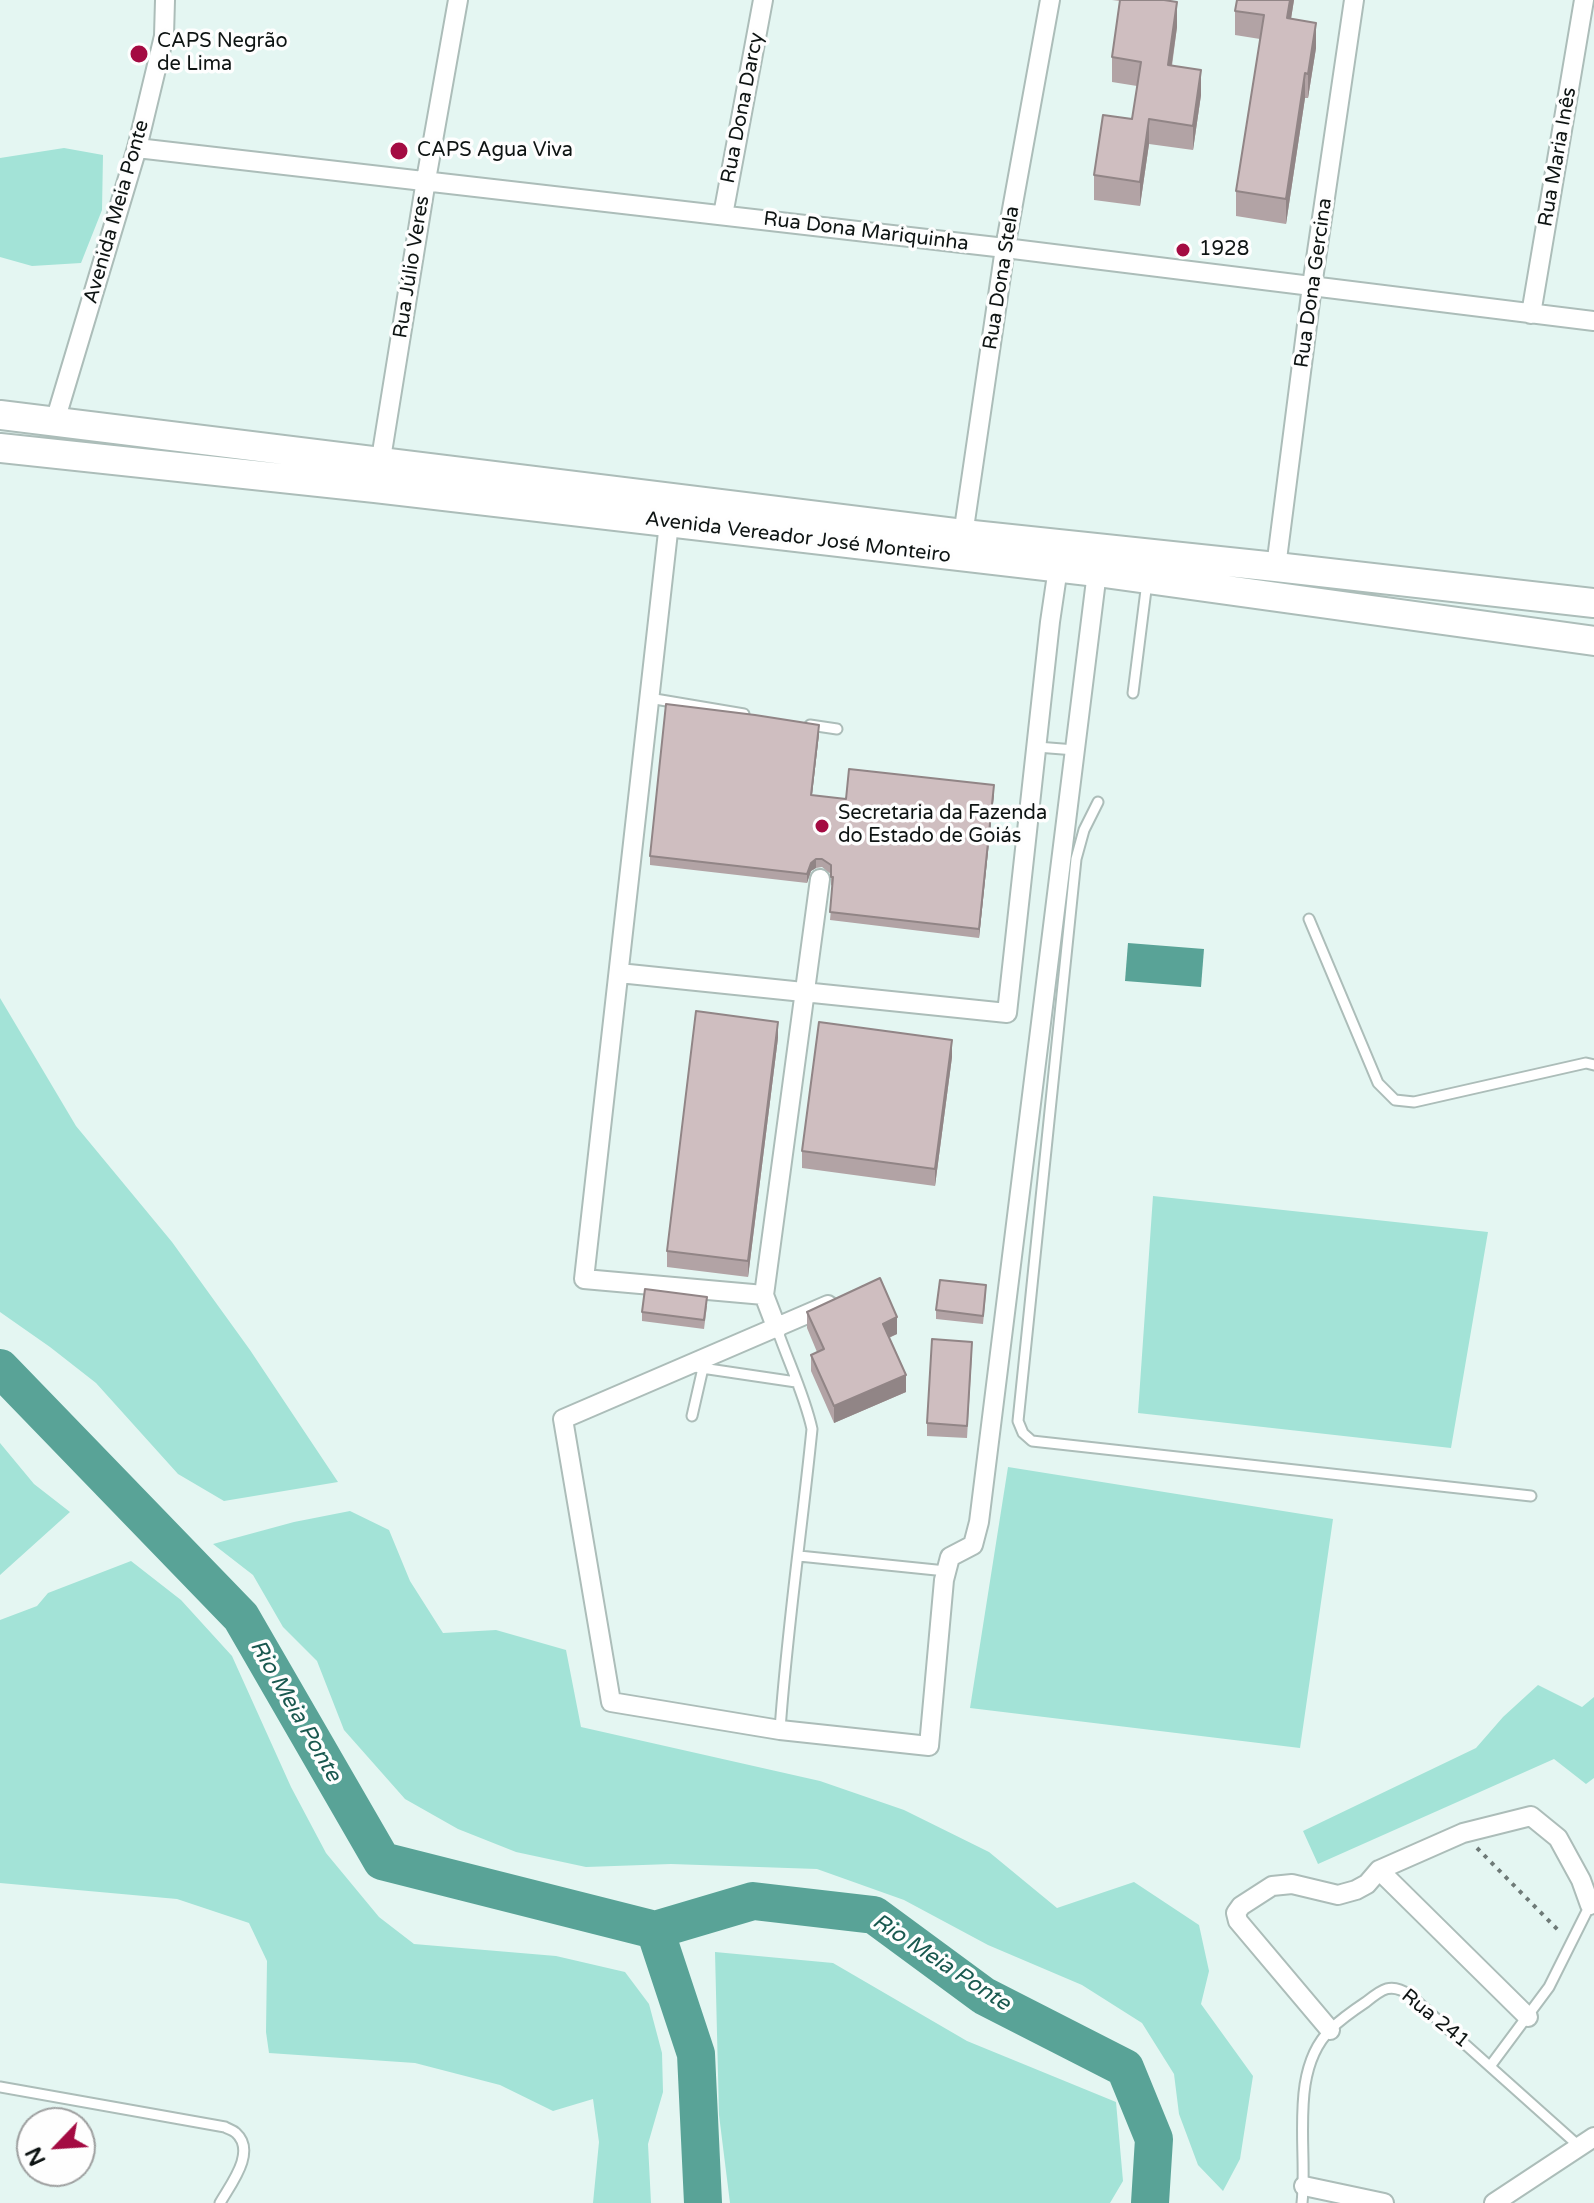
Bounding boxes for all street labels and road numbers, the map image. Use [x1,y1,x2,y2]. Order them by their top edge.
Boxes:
street label: Rua Dona Darcy [717,31,769,185]
street label: Rua Maria Inês [1534,85,1582,229]
street label: Avenida Meia Ponte [79,117,155,307]
street label: Rua Júlio Veres [389,194,435,340]
street label: Rua Dona Gercina [1290,197,1338,369]
street label: Rua Dona Stela [979,204,1025,352]
street label: Rua Dona Mariquinha [762,207,970,257]
street label: Avenida Vereador José Monteiro [644,507,952,569]
street label: Rua 241 [1396,1984,1474,2054]

